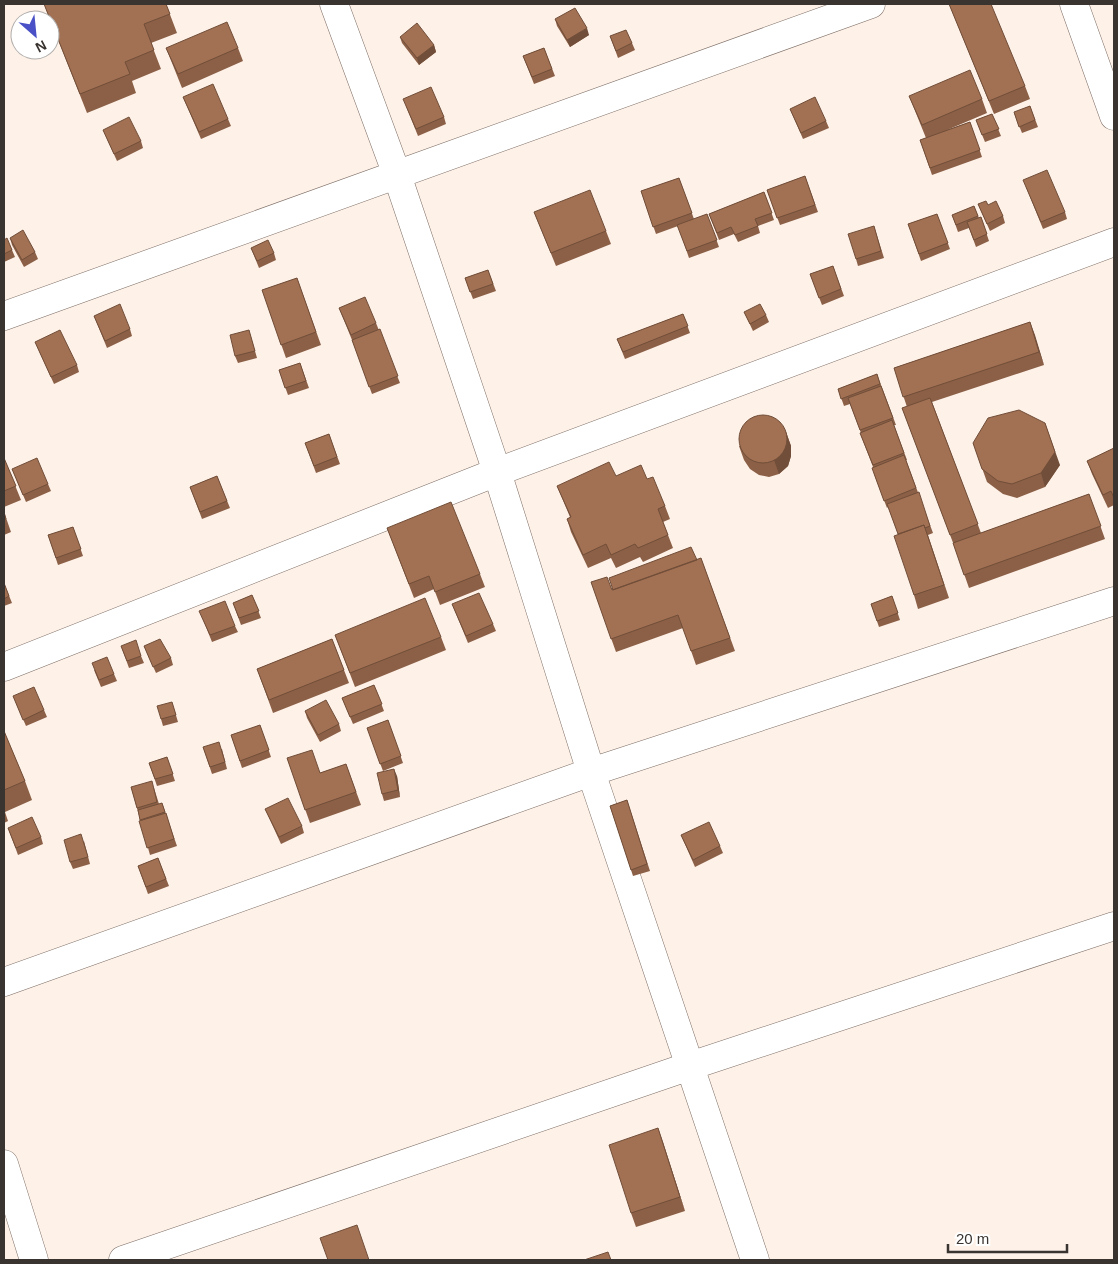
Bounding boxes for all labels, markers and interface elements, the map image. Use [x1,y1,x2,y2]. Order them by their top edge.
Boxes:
north arrow [10,10,60,60]
text: N [33,37,49,56]
scale bar [948,1222,1067,1254]
text: 20 m [956,1230,989,1247]

